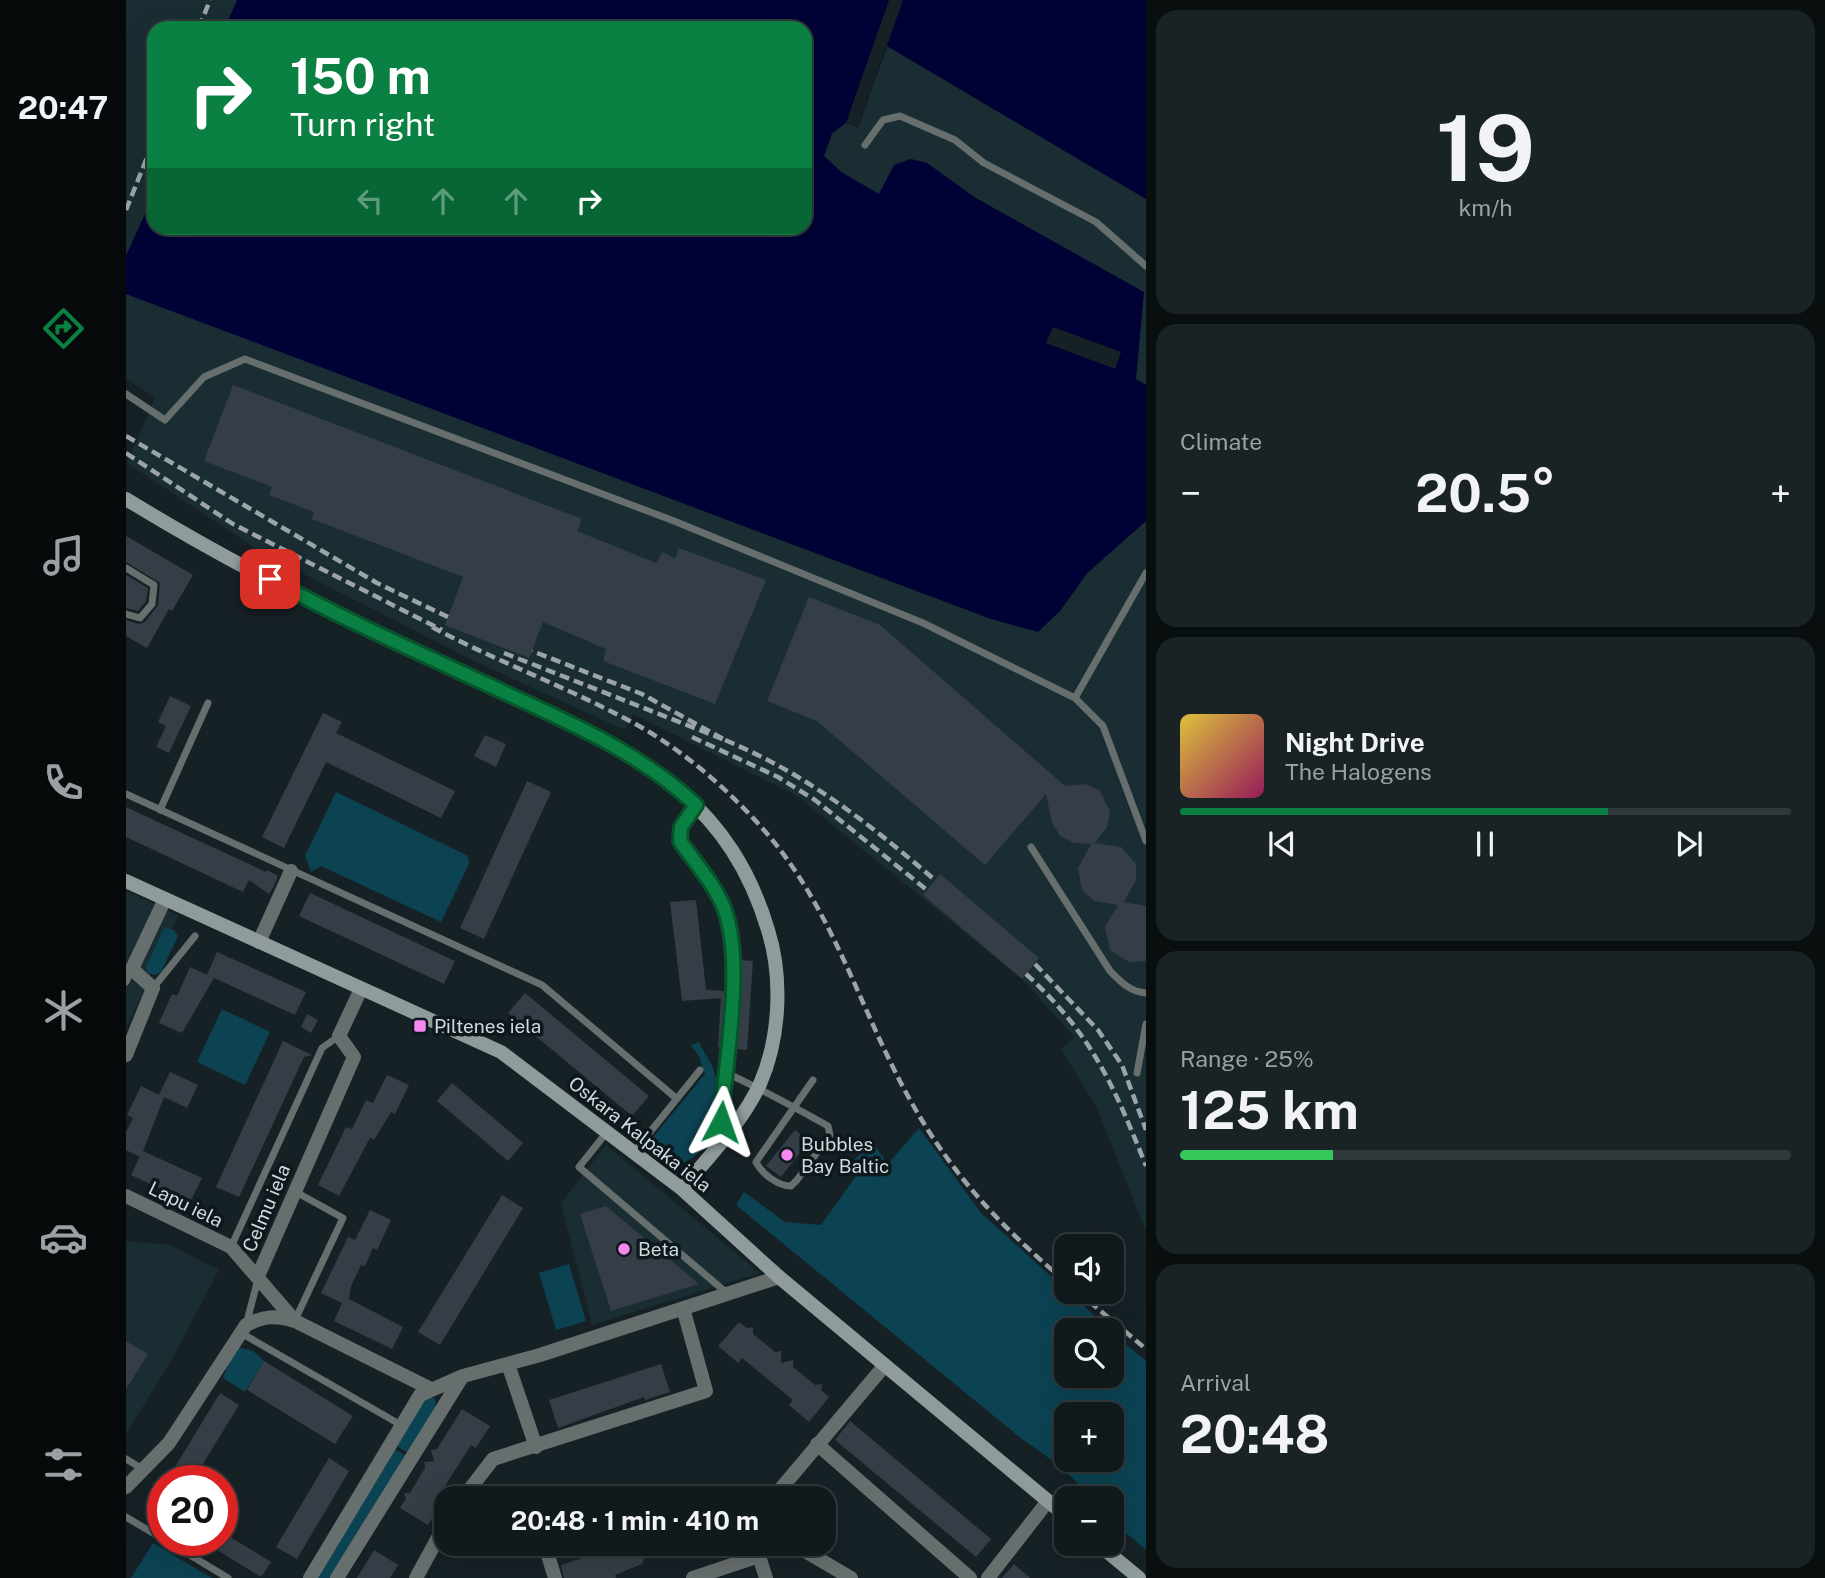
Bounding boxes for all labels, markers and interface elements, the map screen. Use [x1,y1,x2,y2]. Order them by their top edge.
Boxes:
text: 150 m [290,47,431,105]
icon: right [175,49,266,140]
text: 20:47 [18,89,108,126]
text: 19 [1436,95,1535,201]
text: Turn right [290,106,435,143]
icon: left [351,182,389,220]
icon: ahead [424,182,462,220]
icon: ahead [497,182,535,220]
icon: right [570,182,608,220]
text: km/h [1458,194,1513,221]
icon: directions [39,304,88,353]
text: Climate [1180,428,1262,455]
text: 20.5° [1415,463,1556,524]
text: − [1180,471,1201,516]
text: + [1770,471,1791,516]
icon: music [39,531,88,580]
pin [240,549,300,609]
icon: arrive [251,560,289,598]
text: Night Drive [1285,727,1425,758]
icon: phone [39,758,88,807]
text: The Halogens [1285,758,1432,785]
icon: previous [1263,825,1301,863]
icon: pause [1466,825,1504,863]
icon: next [1670,825,1708,863]
icon: climate [39,986,88,1035]
place label: Piltenes iela [434,1015,541,1037]
marker: Piltenes iela [412,1018,428,1034]
text: Range · 25% [1180,1045,1314,1072]
street label: Oskara Kalpaka iela [564,1072,716,1196]
text: 125 km [1180,1080,1359,1141]
position arrow [684,1085,758,1159]
place label: Bubbles Bay Baltic [801,1133,889,1177]
marker: Bubbles Bay Baltic [779,1147,795,1163]
street label: Celmu iela [238,1161,294,1255]
street label: Lapu iela [145,1177,227,1231]
icon: car [39,1213,88,1262]
map controls [1054,1234,1124,1556]
button: sound [1054,1234,1124,1304]
place label: Beta [638,1238,679,1260]
marker: Beta [616,1241,632,1257]
button: search [1054,1318,1124,1388]
text: Arrival [1180,1369,1251,1396]
button: + [1054,1402,1124,1472]
text: 20:48 [1180,1404,1329,1465]
icon: filters [39,1440,88,1489]
speed limit sign: 20 [147,1465,238,1556]
button: − [1054,1486,1124,1556]
text: 20:48 · 1 min · 410 m [511,1505,759,1536]

